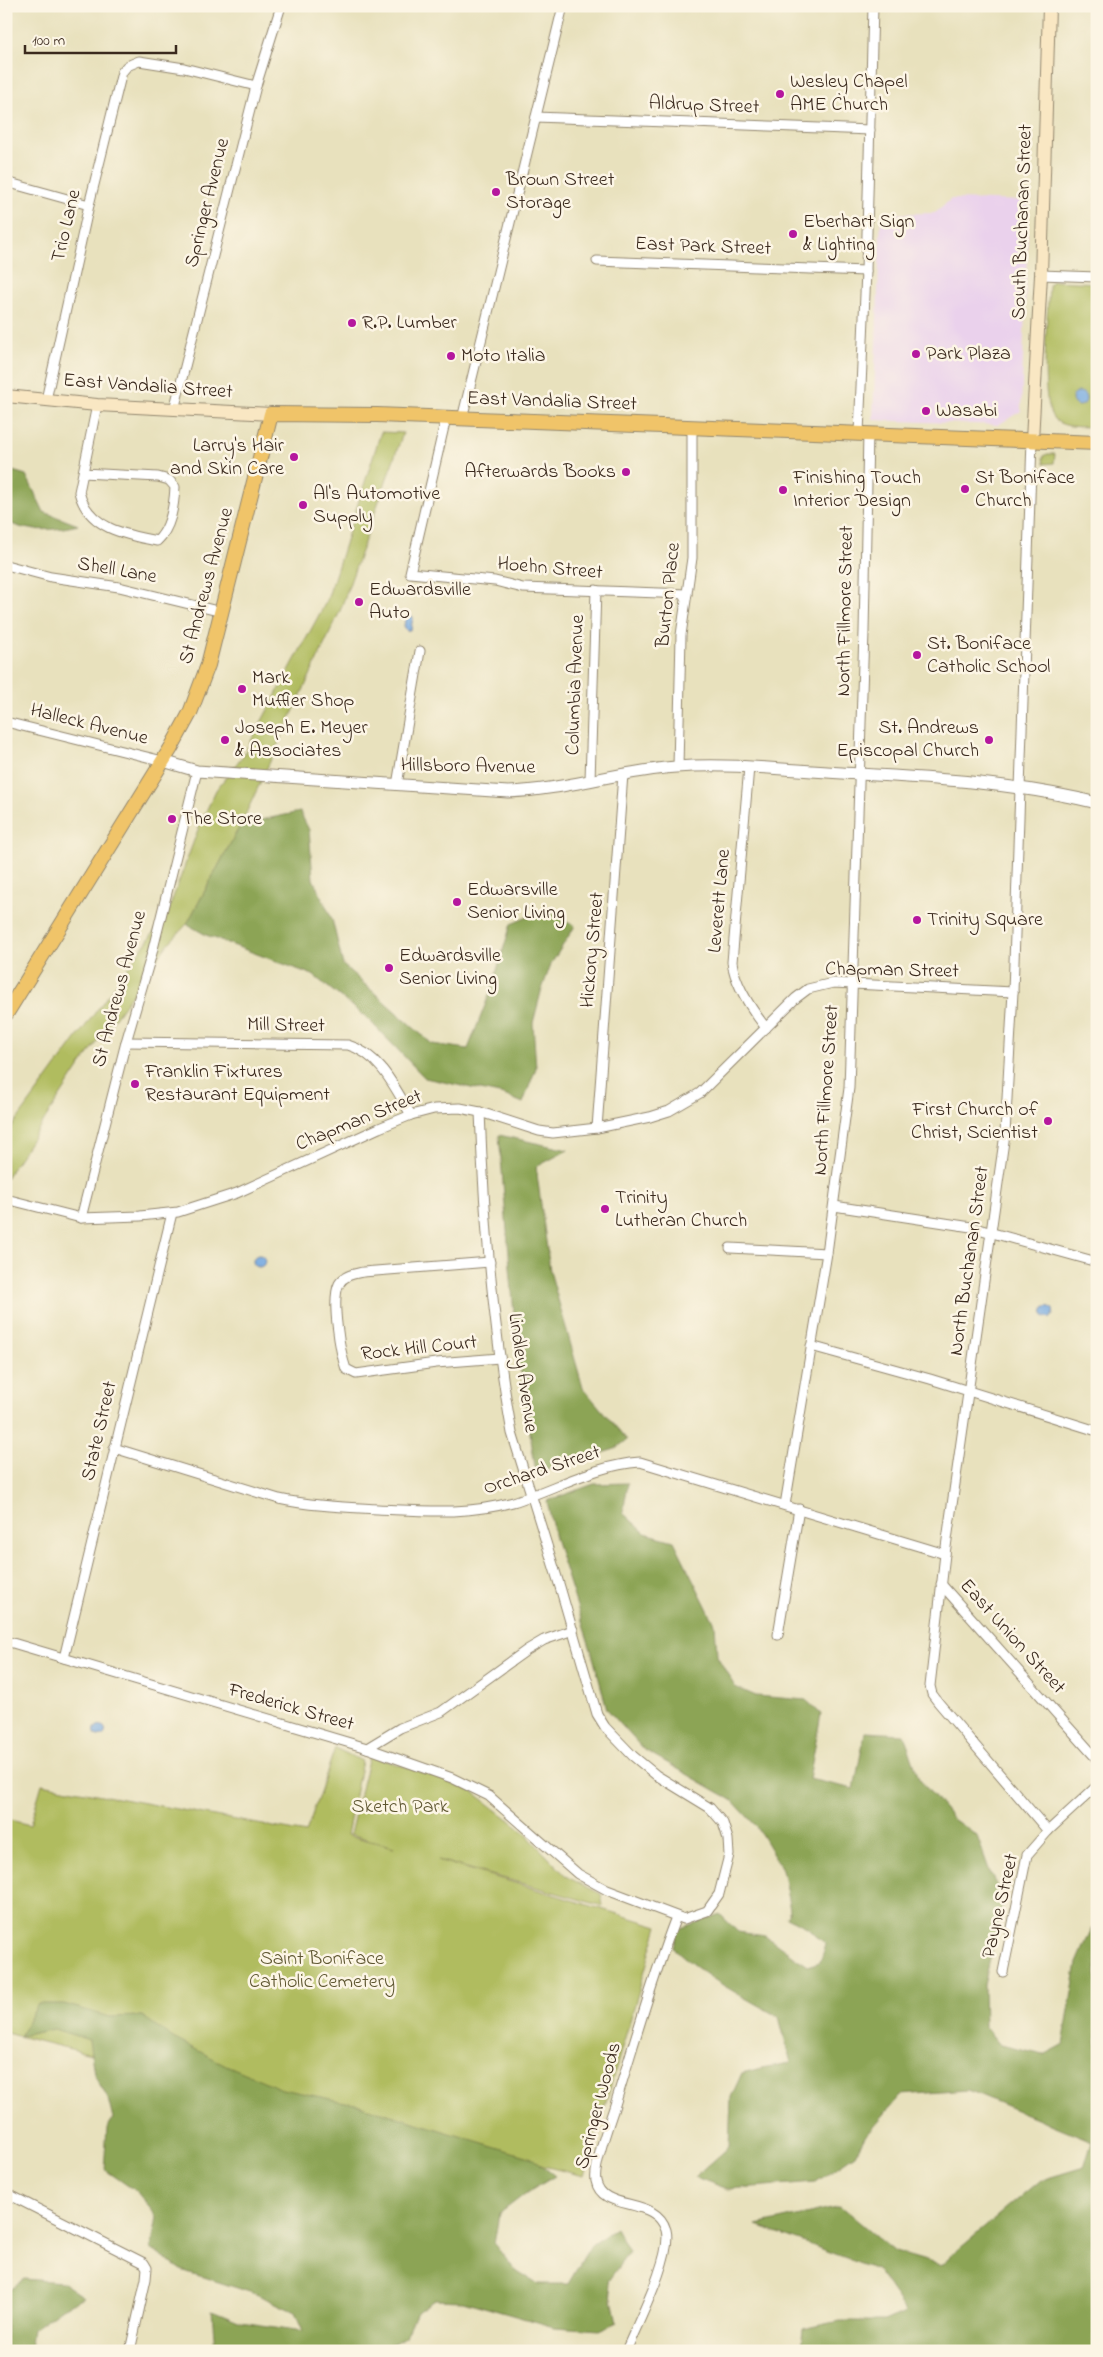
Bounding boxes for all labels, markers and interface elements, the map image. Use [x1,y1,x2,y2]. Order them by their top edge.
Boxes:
scale bar [25,22,176,54]
text: 100 m [32,30,65,52]
place label: Wesley Chapel AME Church [790,68,908,120]
marker: Wesley Chapel AME Church [774,88,786,100]
street label: Aldrup Street [648,90,760,122]
street label: South Buchanan Street [1005,123,1041,320]
street label: Springer Avenue [178,135,239,271]
place label: Brown Street Storage [505,166,615,219]
marker: Brown Street Storage [490,186,502,198]
street label: Trio Lane [45,187,89,265]
place label: Eberhart Sign & Lighting [803,208,914,261]
marker: Eberhart Sign & Lighting [787,228,799,240]
street label: East Park Street [634,230,772,264]
place label: R.P. Lumber [362,309,457,338]
marker: R.P. Lumber [346,317,358,329]
place label: Park Plaza [926,340,1011,369]
place label: Moto Italia [461,342,546,371]
marker: Park Plaza [910,348,922,360]
marker: Moto Italia [445,350,457,362]
street label: East Vandalia Street [62,367,234,407]
street label: East Vandalia Street [466,385,638,419]
place label: Wasabi [936,397,997,426]
marker: Wasabi [920,405,932,417]
place label: Larry's Hair and Skin Care [170,432,285,484]
marker: Larry's Hair and Skin Care [288,451,300,463]
place label: Afterwards Books [464,458,616,487]
place label: Finishing Touch Interior Design [792,464,921,517]
place label: St Boniface Church [975,464,1075,516]
marker: Afterwards Books [620,466,632,478]
place label: Al's Automotive Supply [313,480,440,532]
marker: St Boniface Church [959,483,971,495]
marker: Finishing Touch Interior Design [777,484,789,496]
marker: Al's Automotive Supply [297,499,309,511]
street label: St Andrews Avenue [172,504,242,668]
street label: North Fillmore Street [830,525,862,697]
street label: Burton Place [649,541,689,650]
street label: Shell Lane [75,550,159,592]
street label: Hoehn Street [496,550,604,588]
place label: Edwardsville Auto [369,576,471,628]
marker: Edwardsville Auto [353,596,365,608]
street label: Columbia Avenue [559,614,593,756]
place label: St. Boniface Catholic School [927,630,1050,682]
marker: St. Boniface Catholic School [911,649,923,661]
place label: Mark Muffler Shop [252,664,355,716]
marker: Mark Muffler Shop [236,683,248,695]
street label: Halleck Avenue [27,696,151,754]
place label: Joseph E. Meyer & Associates [235,714,368,766]
place label: St. Andrews Episcopal Church [836,714,979,766]
marker: Joseph E. Meyer & Associates [219,734,231,746]
marker: St. Andrews Episcopal Church [983,734,995,746]
street label: Hillsboro Avenue [401,751,536,783]
place label: The Store [182,805,262,834]
marker: The Store [166,813,178,825]
street label: Leverett Lane [701,848,739,954]
place label: Edwarsville Senior Living [467,876,565,929]
street label: Hickory Street [574,891,613,1009]
marker: Edwarsville Senior Living [451,896,463,908]
place label: Trinity Square [927,906,1043,935]
street label: St Andrews Avenue [85,907,155,1071]
marker: Trinity Square [911,914,923,926]
place label: Edwardsville Senior Living [399,942,501,995]
street label: Chapman Street [825,955,959,987]
marker: Edwardsville Senior Living [383,962,395,974]
street label: North Fillmore Street [807,1003,847,1176]
street label: Mill Street [247,1011,325,1041]
place label: Franklin Fixtures Restaurant Equipment [144,1058,330,1110]
marker: Franklin Fixtures Restaurant Equipment [129,1078,141,1090]
street label: Chapman Street [292,1082,427,1159]
place label: First Church of Christ, Scientist [911,1096,1039,1148]
marker: First Church of Christ, Scientist [1042,1115,1054,1127]
street label: North Buchanan Street [942,1164,998,1358]
place label: Trinity Lutheran Church [615,1184,747,1236]
marker: Trinity Lutheran Church [599,1203,611,1215]
street label: Lindley Avenue [499,1311,545,1435]
street label: Rock Hill Court [359,1328,479,1370]
street label: State Street [74,1378,126,1484]
street label: Orchard Street [480,1438,604,1504]
street label: East Union Street [952,1573,1072,1701]
street label: Frederick Street [224,1676,358,1740]
park label: Sketch Park [352,1793,449,1822]
street label: Payne Street [975,1851,1027,1961]
park label: Saint Boniface Catholic Cemetery [249,1945,395,1997]
street label: Springer Woods [568,2039,631,2173]

